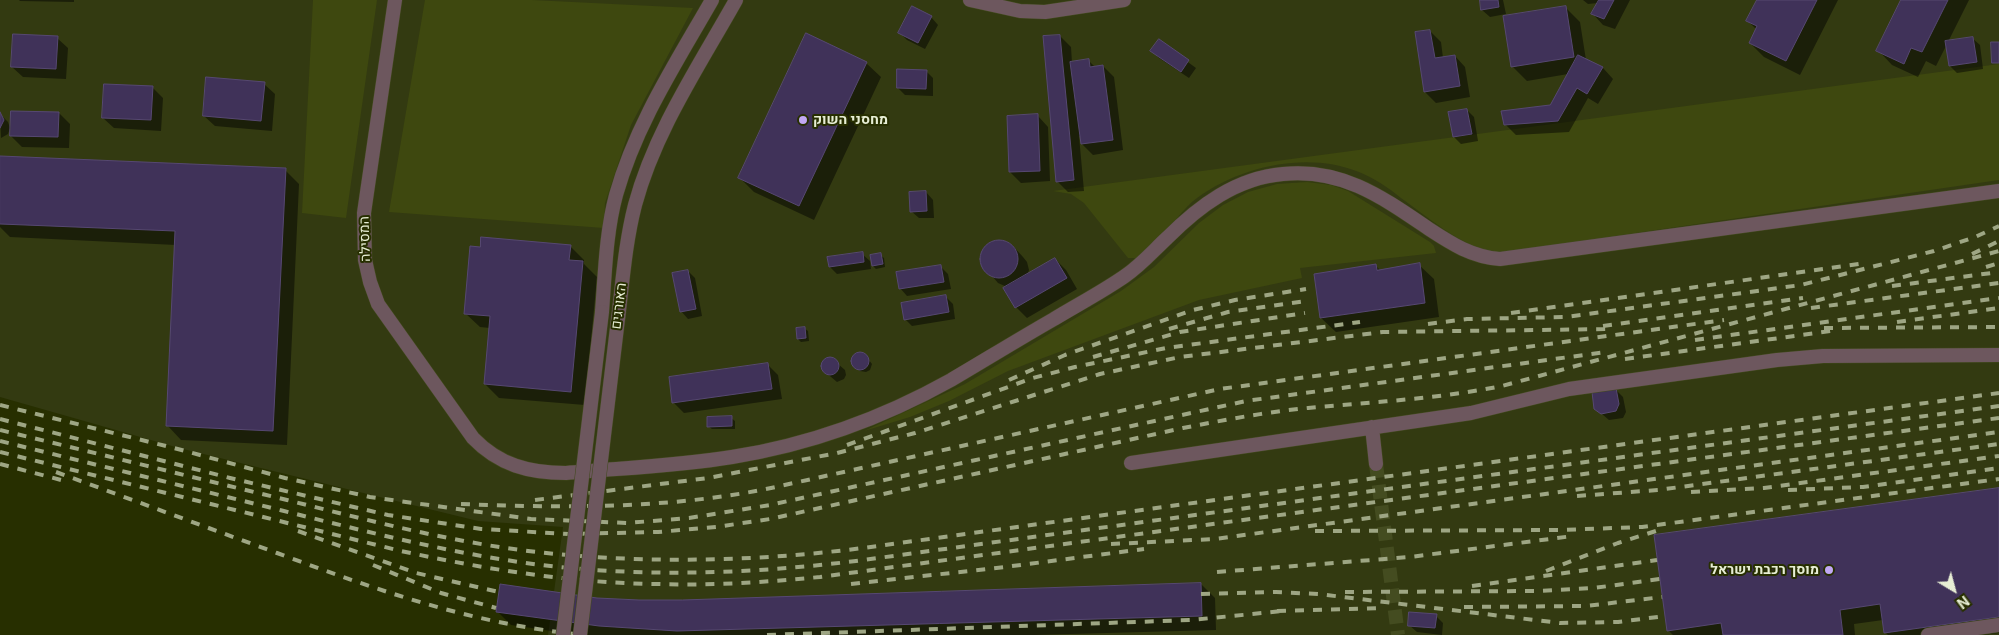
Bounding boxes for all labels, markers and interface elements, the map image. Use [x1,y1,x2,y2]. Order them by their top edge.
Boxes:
place label: מחסני השוק [813,112,888,128]
marker: מחסני השוק [797,114,809,126]
street label: המסילה [356,216,374,262]
street label: האורגים [608,282,630,330]
place label: מוסך רכבת ישראל [1710,562,1819,578]
marker: מוסך רכבת ישראל [1823,564,1835,576]
north arrow [1929,565,1979,615]
text: N [1954,592,1973,612]

